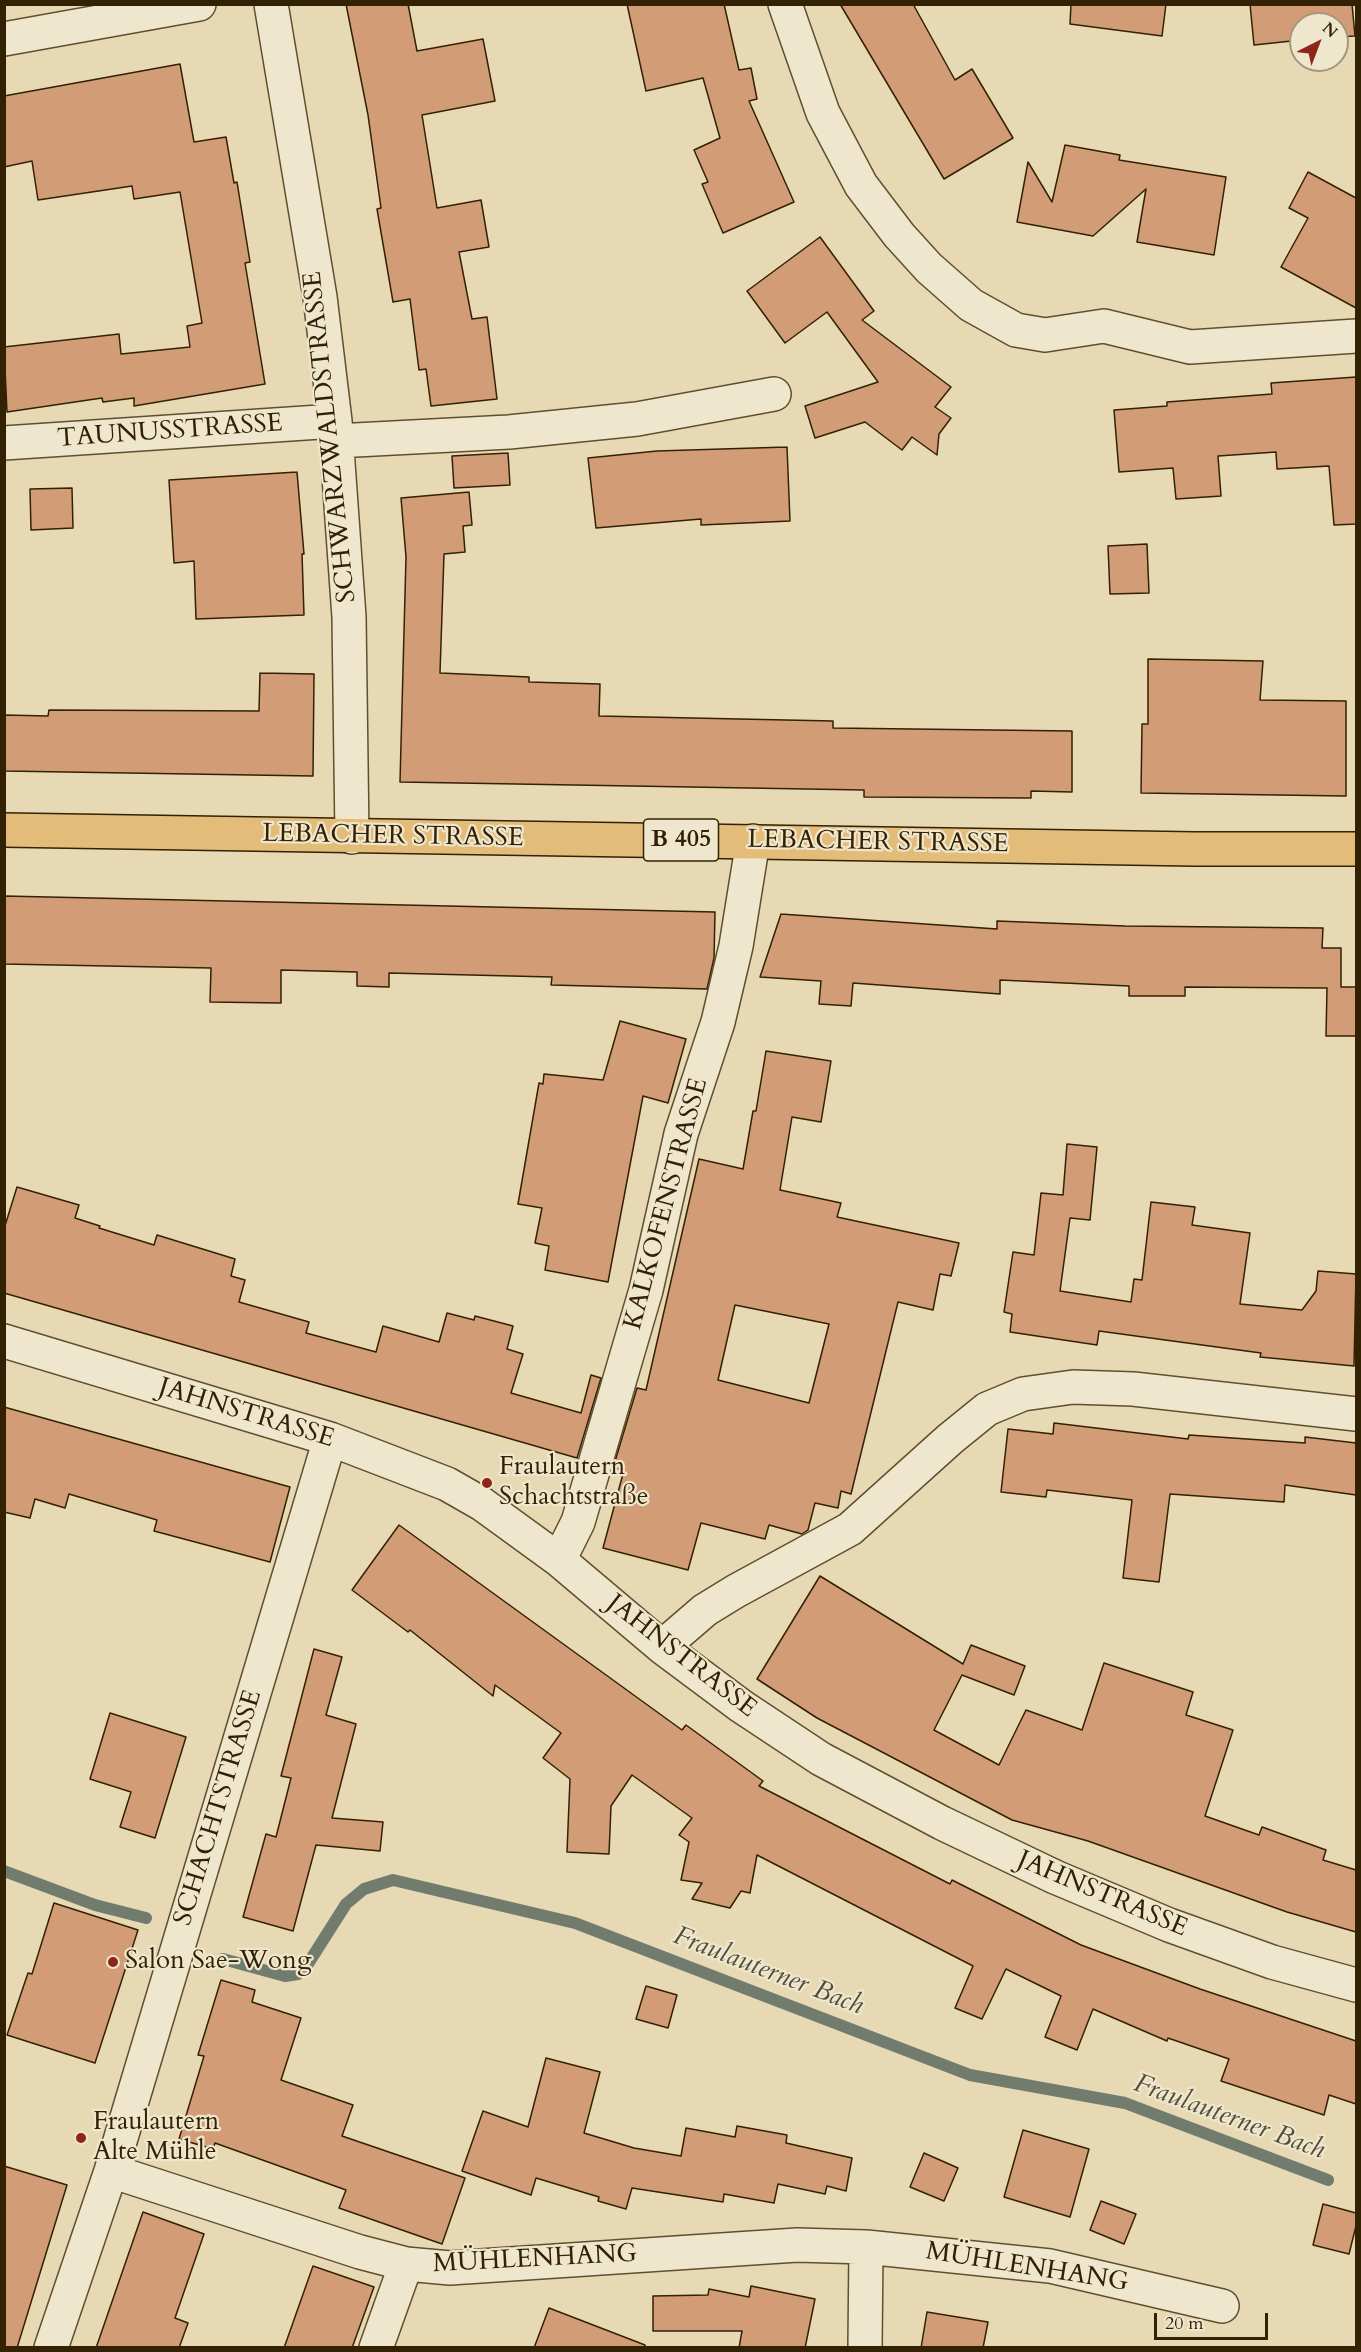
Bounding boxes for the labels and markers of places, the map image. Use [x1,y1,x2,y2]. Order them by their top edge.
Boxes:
place label: Fraulautern Schachtstraße [499,1452,649,1514]
marker: Fraulautern Schachtstraße [480,1476,494,1490]
place label: Salon Sae-Wong [125,1946,311,1978]
marker: Salon Sae-Wong [106,1955,120,1969]
place label: Fraulautern Alte Mühle [93,2107,219,2168]
marker: Fraulautern Alte Mühle [74,2131,88,2145]

